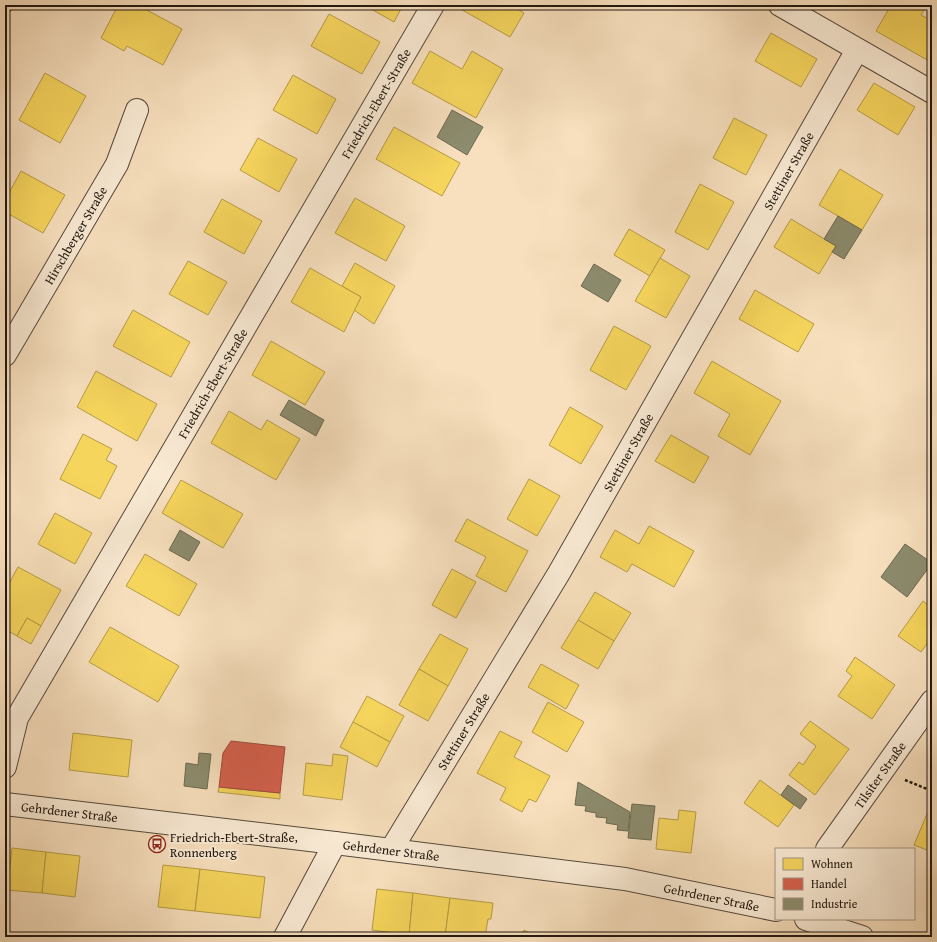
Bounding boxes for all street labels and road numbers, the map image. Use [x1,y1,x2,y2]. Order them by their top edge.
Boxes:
street label: Friedrich-Ebert-Straße [336,45,415,162]
street label: Stettiner Straße [758,128,818,213]
street label: Hirschberger Straße [39,182,112,288]
street label: Friedrich-Ebert-Straße [173,325,252,442]
street label: Stettiner Straße [598,409,658,495]
street label: Stettiner Straße [432,689,494,774]
street label: Tilsiter Straße [849,737,910,812]
street label: Gehrdener Straße [20,796,119,827]
street label: Gehrdener Straße [342,835,441,865]
street label: Gehrdener Straße [662,878,761,916]

